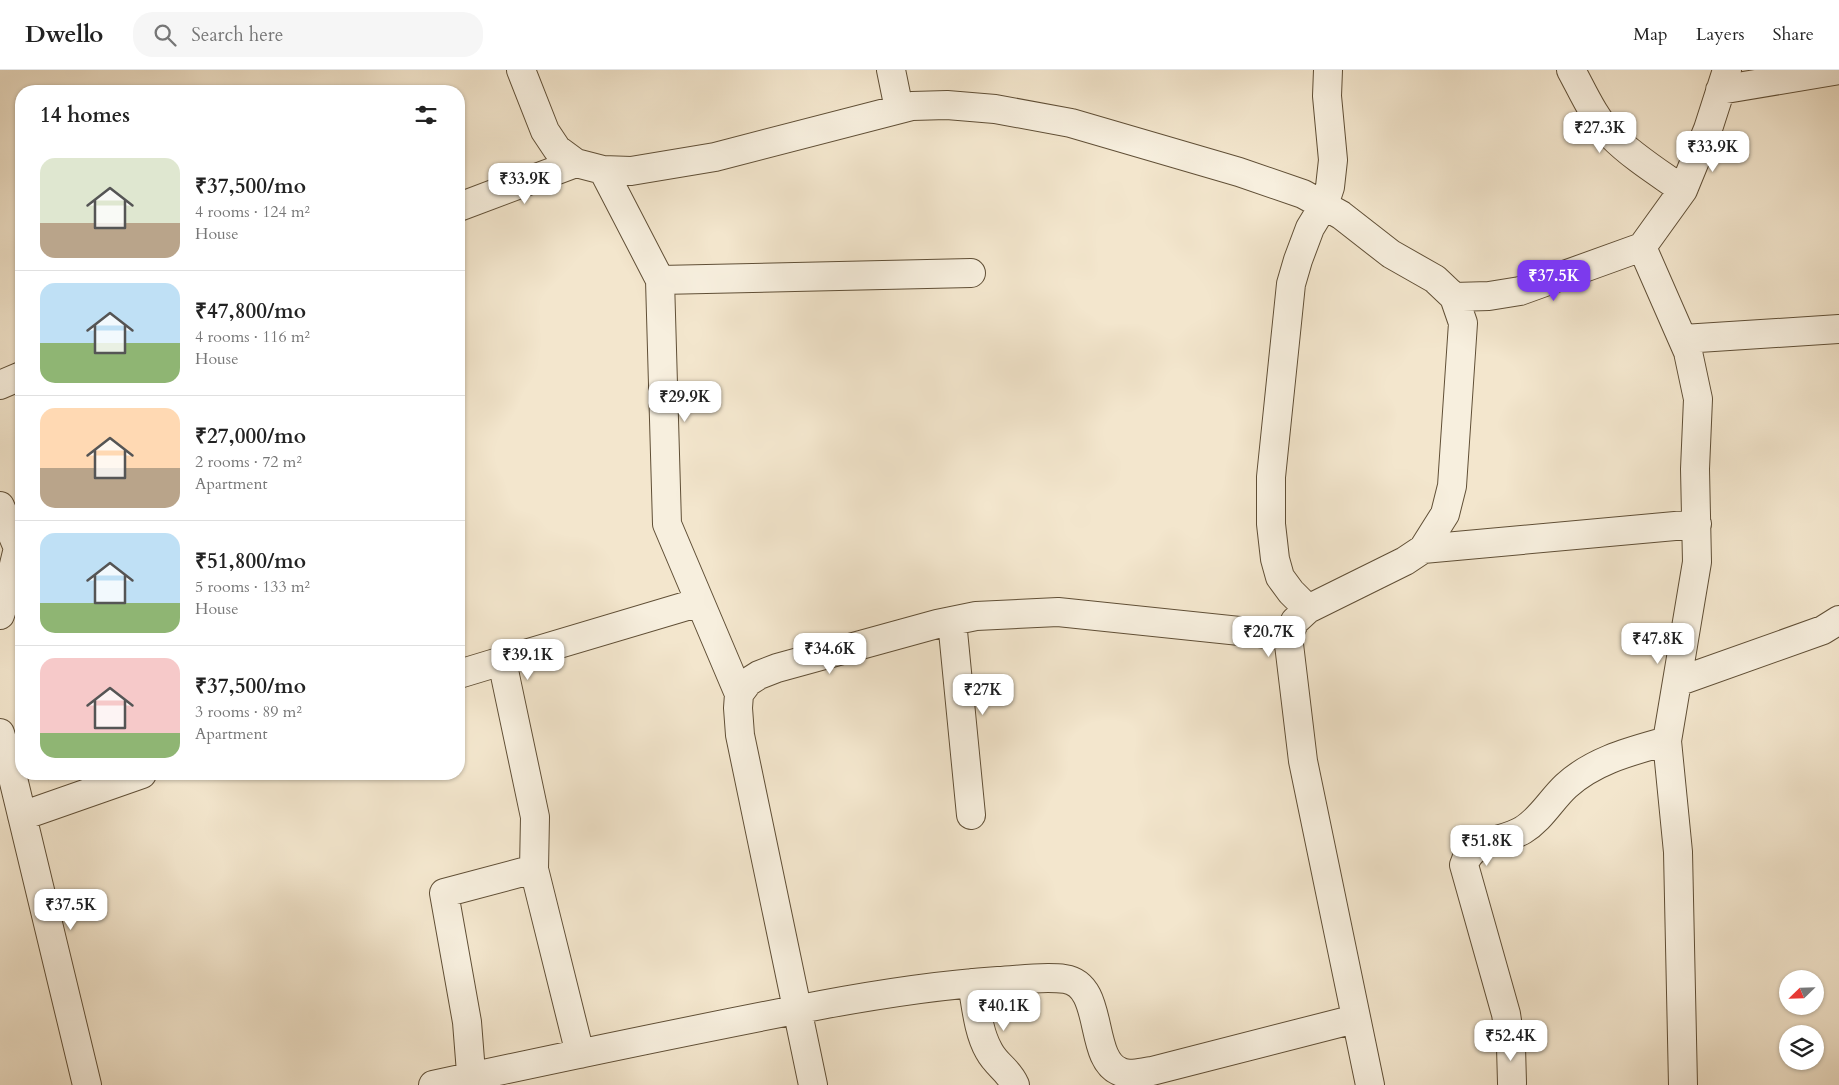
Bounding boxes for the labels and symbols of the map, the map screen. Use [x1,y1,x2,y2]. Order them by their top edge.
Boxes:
pin: ₹27.3K [1559,112,1641,154]
pin: ₹33.9K [1672,131,1754,173]
pin: ₹33.9K [484,162,566,205]
pin: ₹37.5K [1513,260,1595,302]
pin: ₹29.9K [644,380,726,423]
pin: ₹20.7K [1228,616,1310,658]
pin: ₹47.8K [1617,622,1699,665]
pin: ₹34.6K [789,632,871,675]
pin: ₹39.1K [487,638,569,681]
pin: ₹27K [953,674,1013,716]
pin: ₹51.8K [1446,824,1528,867]
pin: ₹37.5K [30,888,112,931]
north arrow [1779,970,1824,1015]
pin: ₹40.1K [963,990,1045,1032]
pin: ₹52.4K [1470,1020,1552,1062]

